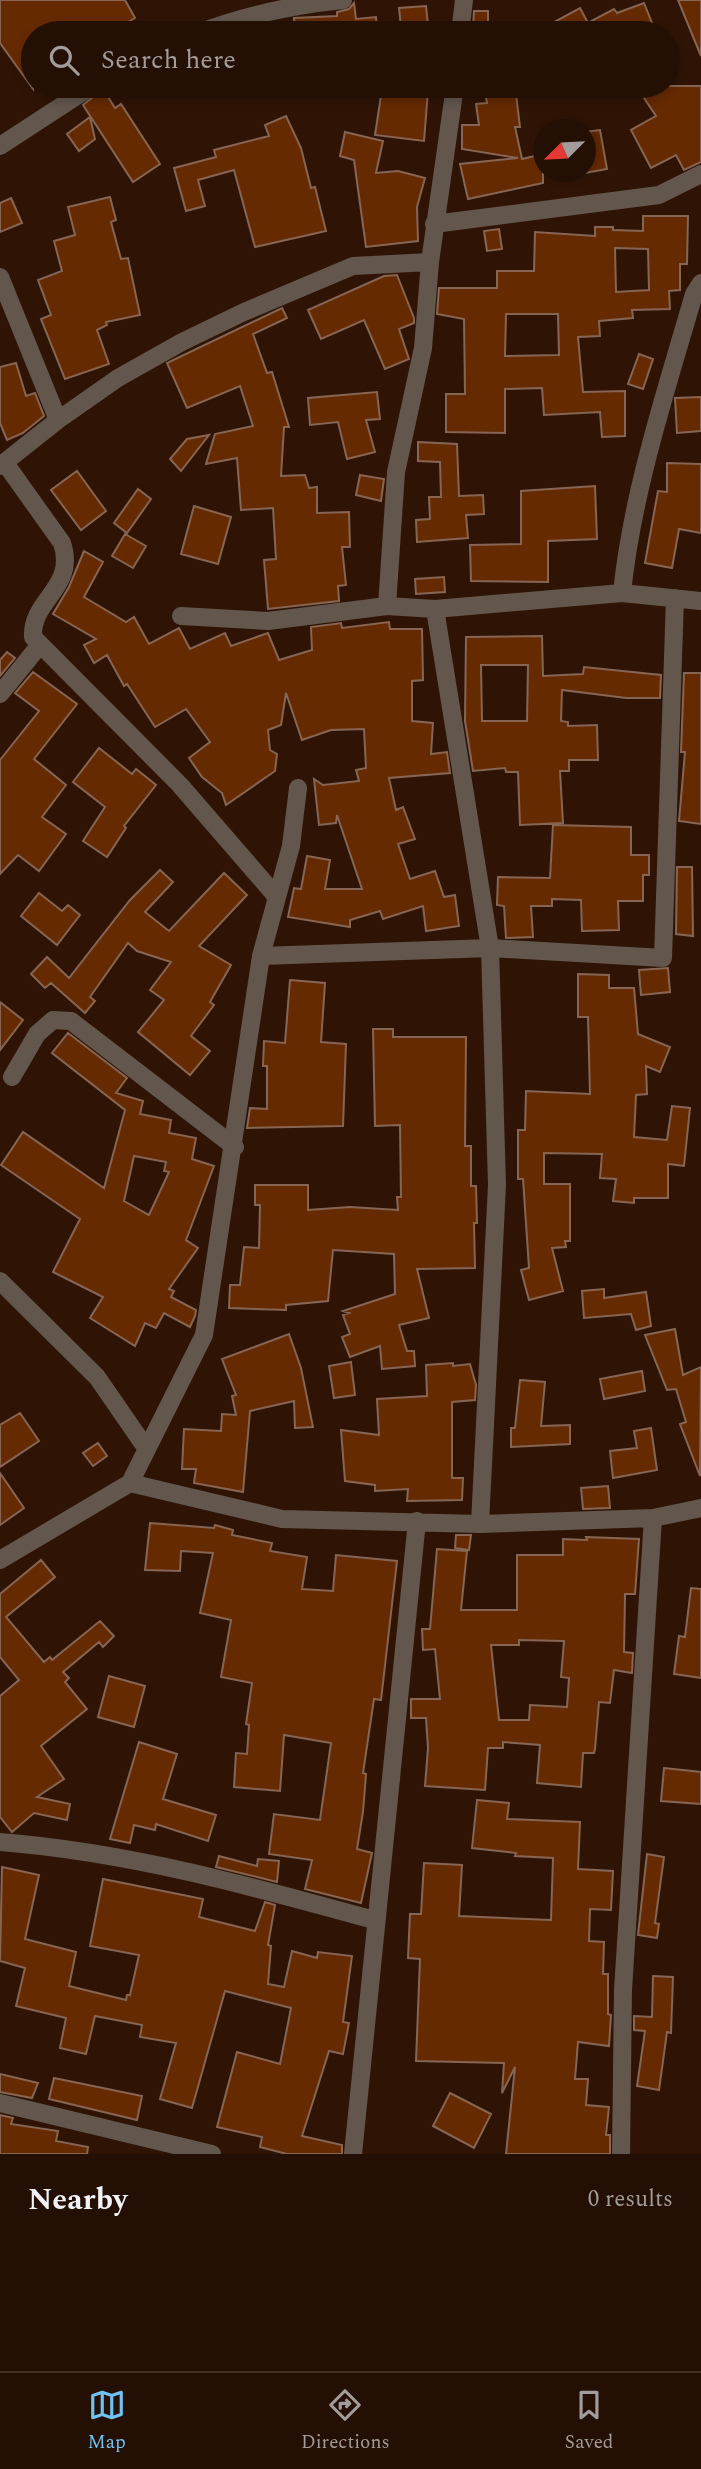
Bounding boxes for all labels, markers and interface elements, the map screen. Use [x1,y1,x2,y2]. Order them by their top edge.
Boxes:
search box [21,21,680,98]
text: Search here [101,40,236,80]
icon: search [45,41,83,79]
north arrow [533,119,596,182]
text: Nearby [28,2177,127,2223]
text: 0 results [588,2182,673,2217]
tab: Map [88,2386,126,2457]
tab: Directions [301,2386,390,2457]
tab: Saved [565,2386,613,2457]

